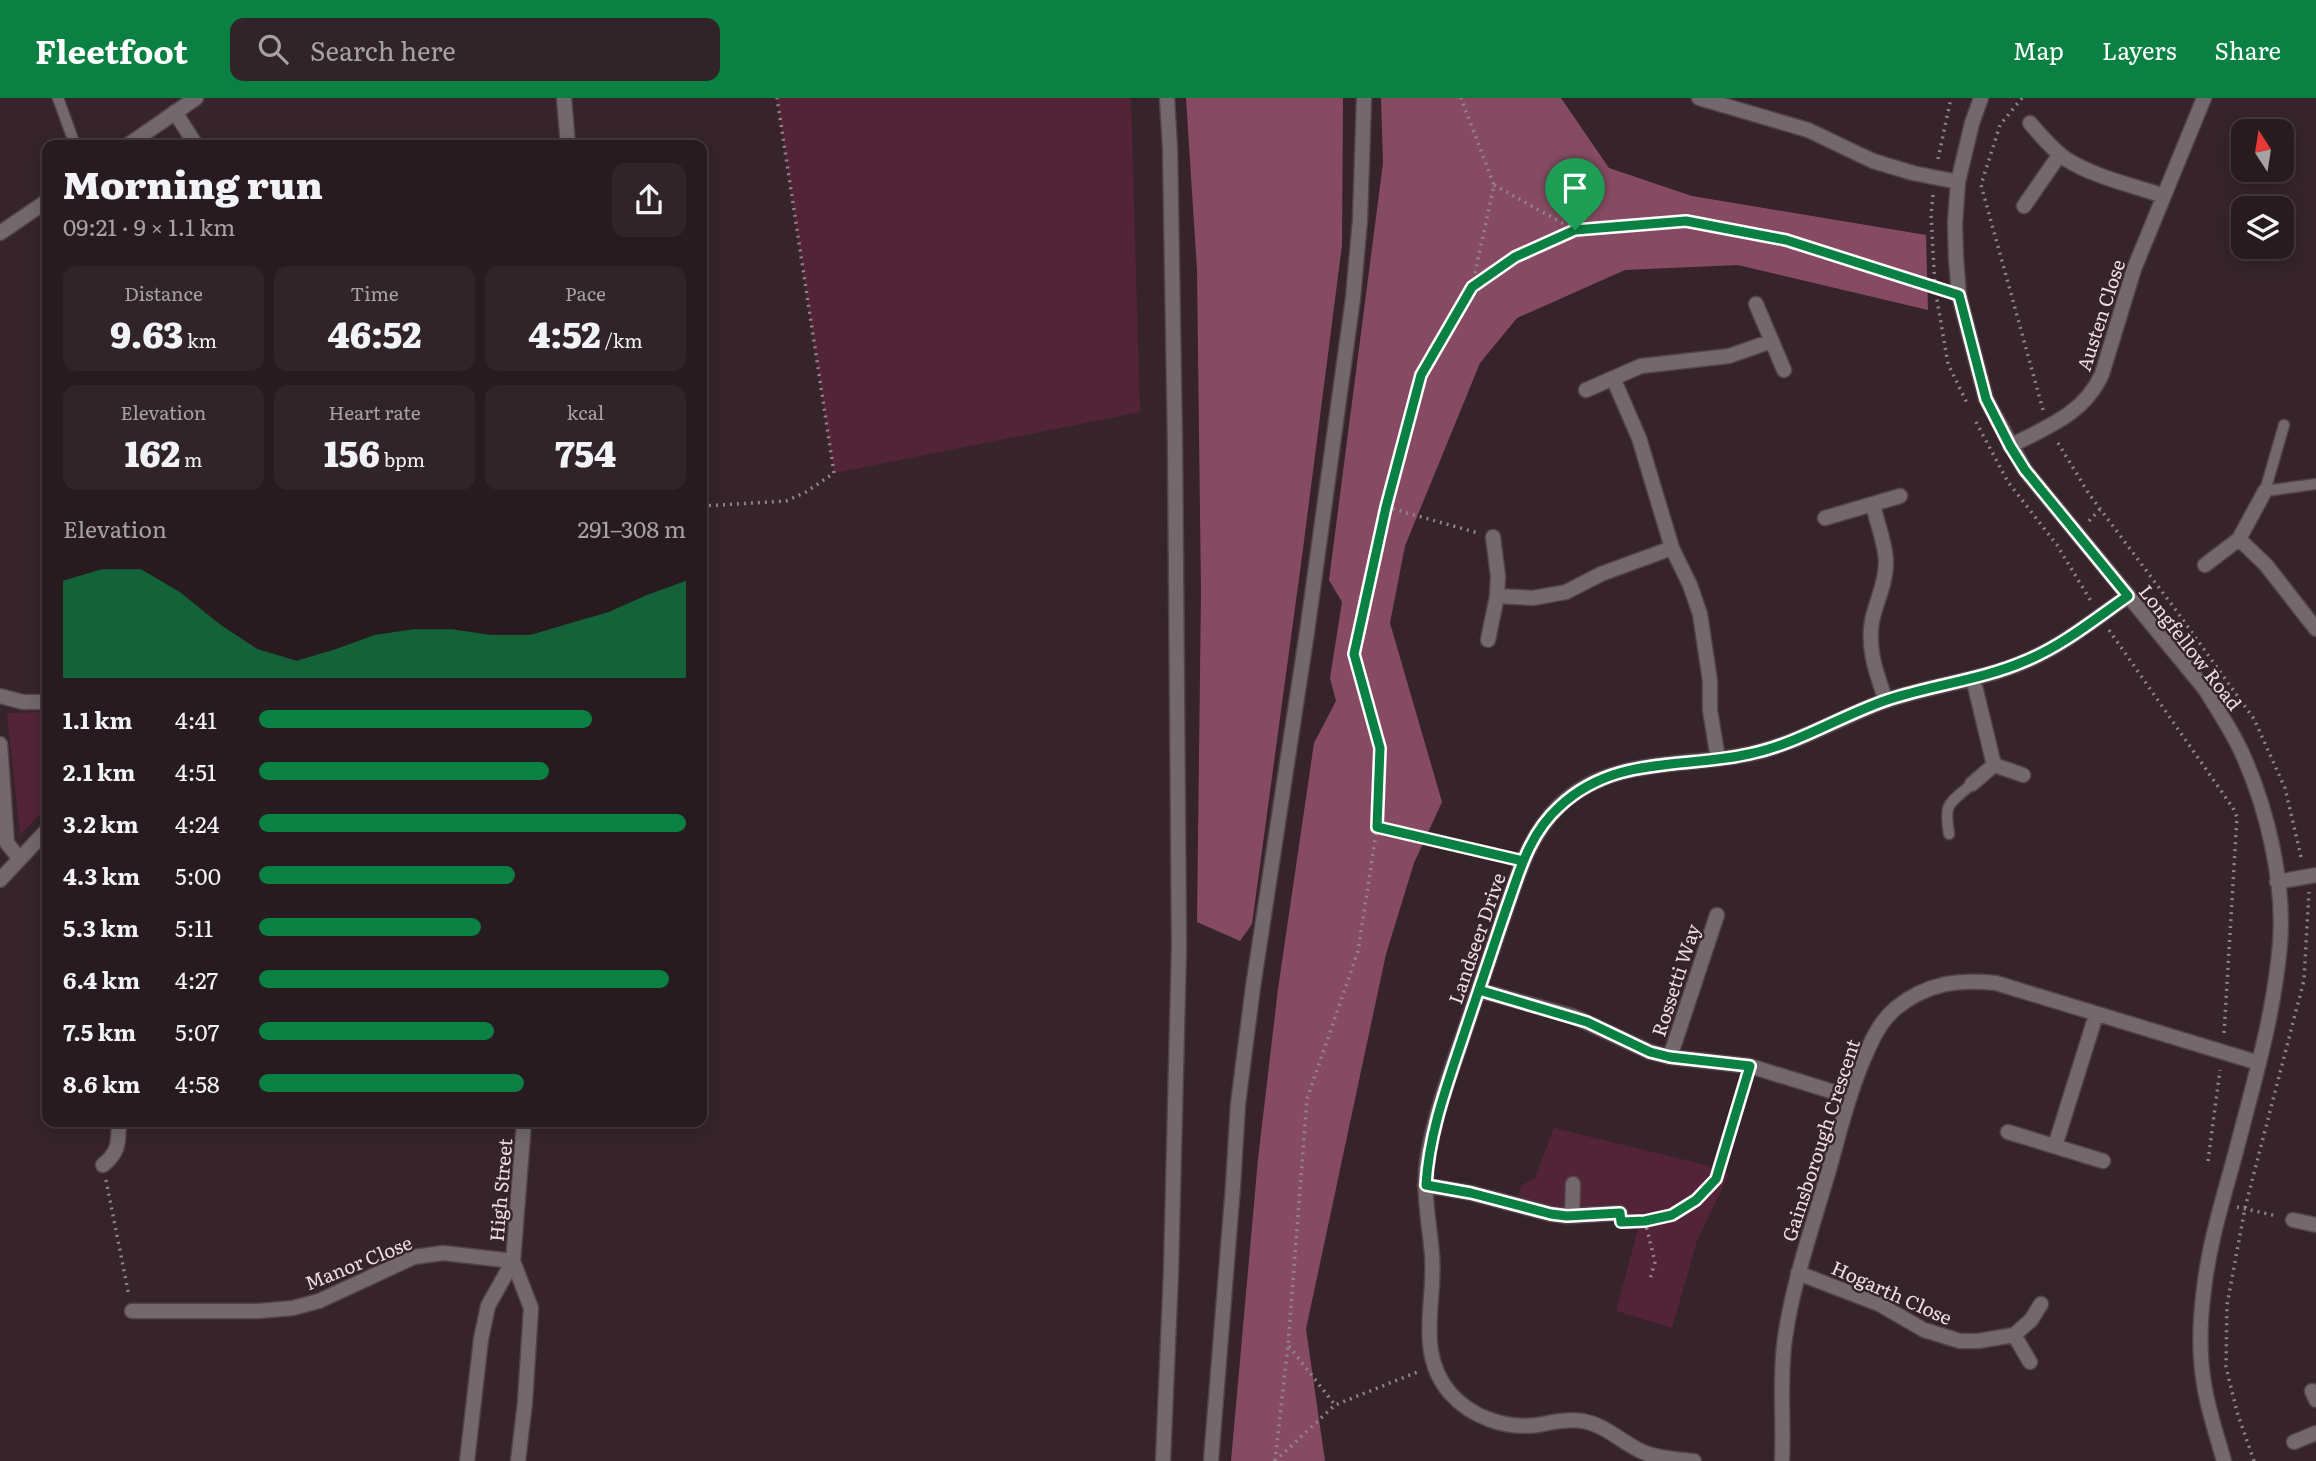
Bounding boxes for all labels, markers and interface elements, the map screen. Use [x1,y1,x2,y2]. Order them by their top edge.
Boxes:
search box [230,18,720,81]
text: Fleetfoot [35,25,188,74]
icon: search [254,30,292,68]
text: Search here [310,30,456,69]
text: Map [2013,32,2064,67]
text: Layers [2102,32,2176,67]
text: Share [2214,32,2281,67]
north arrow [2231,119,2294,182]
map controls [2231,119,2294,259]
text: Morning run [63,154,323,211]
pin [1545,158,1605,230]
button: share [612,163,686,237]
icon: arrive [1556,169,1594,207]
button: layers [2231,196,2294,259]
text: 09:21 · 9 × 1.1 km [63,209,235,243]
street label: Austen Close [2069,255,2131,374]
text: Distance [124,279,203,307]
text: Time [350,279,399,307]
text: Pace [565,279,606,307]
text: 9.63 [110,307,183,359]
text: 46:52 [328,307,421,359]
text: 4:52 [528,307,601,359]
text: km [183,326,217,354]
text: /km [601,326,643,354]
text: Elevation [121,398,206,426]
text: Heart rate [328,398,421,426]
text: kcal [567,398,604,426]
text: 162 [125,426,180,478]
text: 156 [324,426,380,478]
text: 754 [555,426,616,478]
text: m [180,445,202,473]
text: bpm [380,445,425,473]
text: Elevation [63,511,167,545]
text: 291–308 m [577,511,686,545]
street label: Longfellow Road [2133,578,2249,716]
text: 1.1 km [63,702,133,736]
text: 4:41 [175,702,217,736]
text: 2.1 km [63,754,135,788]
text: 4:51 [175,754,216,788]
text: 3.2 km [63,806,139,840]
text: 4:24 [175,806,219,840]
text: 4.3 km [63,858,140,892]
text: 5:00 [175,858,221,892]
street label: Landseer Drive [1440,869,1512,1007]
text: 5.3 km [63,910,139,944]
text: 5:11 [175,910,213,944]
street label: Rossetti Way [1644,920,1706,1040]
text: 6.4 km [63,962,140,996]
text: 4:27 [175,962,218,996]
text: 7.5 km [63,1014,136,1048]
text: 5:07 [175,1014,219,1048]
street label: Gainsborough Crescent [1774,1035,1866,1245]
text: 8.6 km [63,1066,140,1100]
text: 4:58 [175,1066,220,1100]
street label: High Street [482,1137,518,1243]
street label: Manor Close [300,1228,416,1296]
street label: Hogarth Close [1827,1253,1957,1331]

